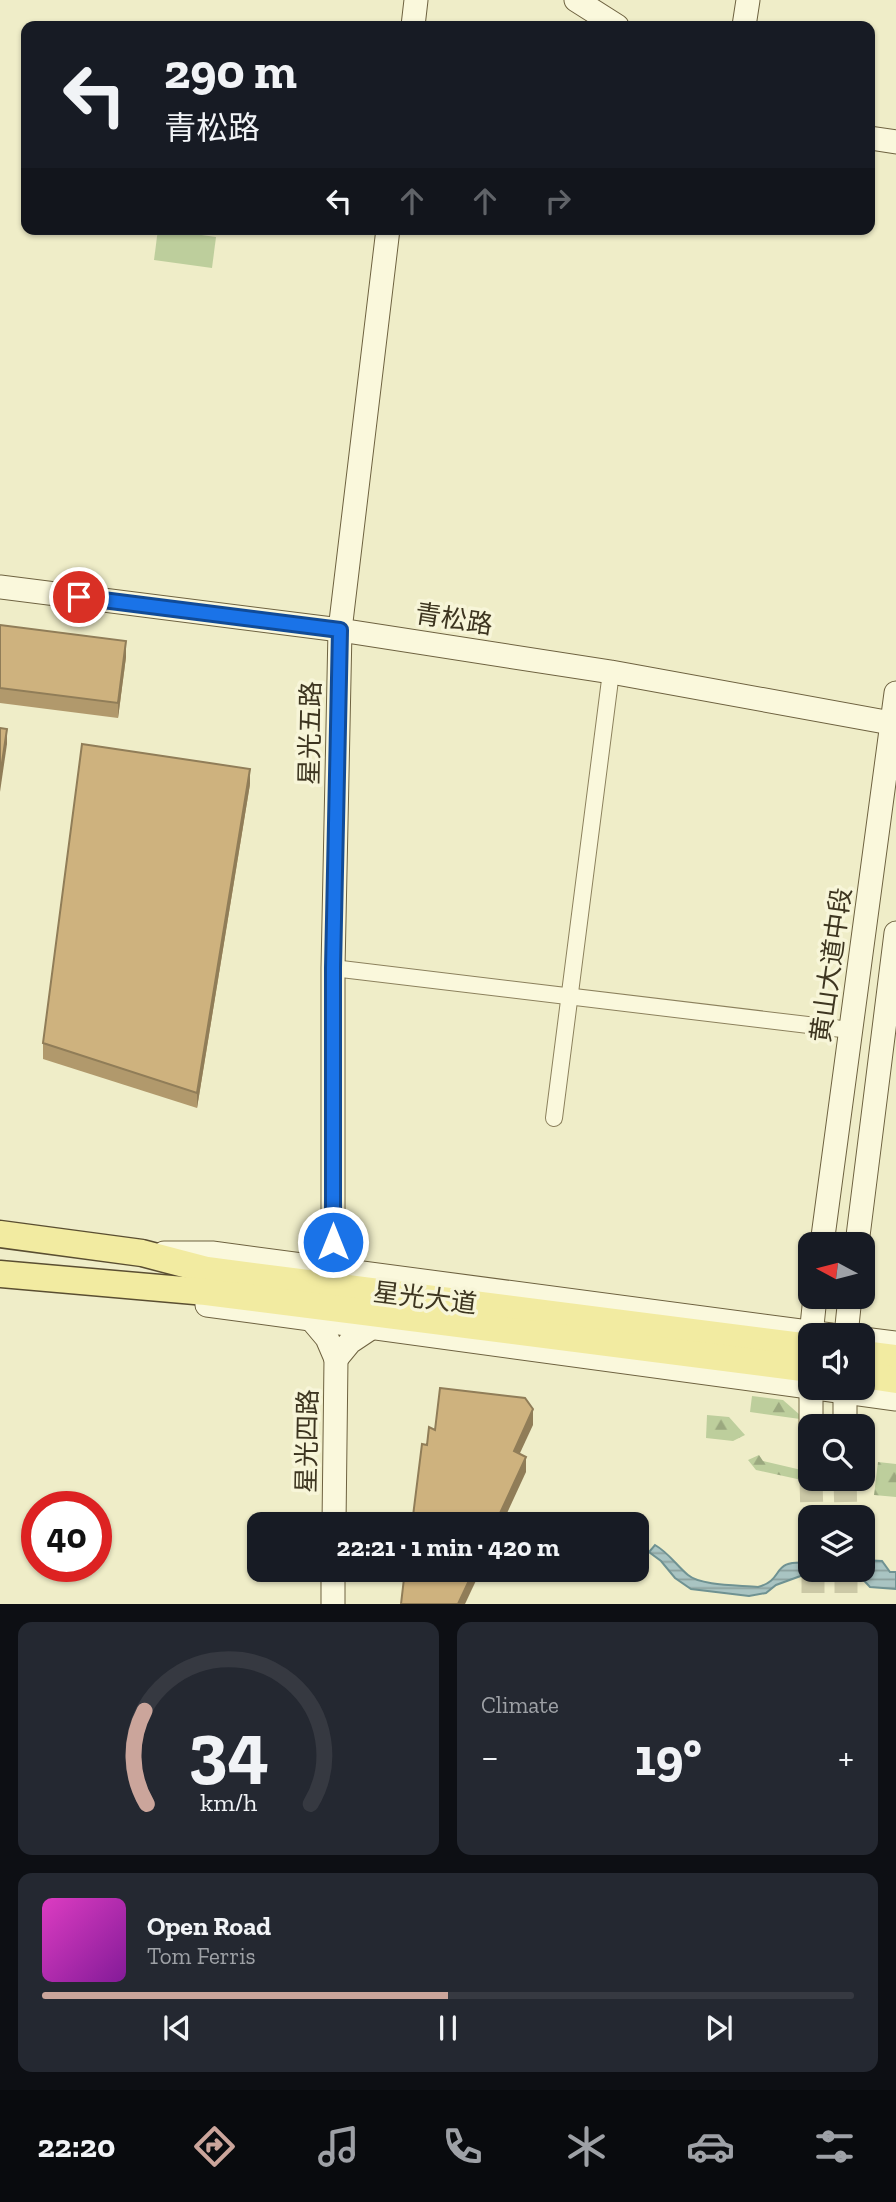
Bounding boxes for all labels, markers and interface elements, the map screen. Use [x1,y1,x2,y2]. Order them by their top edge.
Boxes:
text: 290 m [164,42,297,101]
icon: left [49,49,140,140]
text: 青松路 [164,109,260,147]
icon: left [320,182,358,220]
icon: ahead [393,182,431,220]
icon: ahead [466,182,504,220]
icon: right [539,182,577,220]
pin [49,567,109,627]
icon: arrive [60,578,98,616]
street label: 青松路 [413,597,495,641]
street label: 星光五路 [293,681,327,785]
street label: 黄山大道中段 [804,886,858,1044]
position arrow [296,1205,370,1279]
north arrow [798,1232,875,1309]
map controls [798,1232,875,1582]
street label: 星光大道 [371,1276,479,1320]
button: sound [798,1323,875,1400]
street label: 星光四路 [290,1389,324,1493]
button: search [798,1414,875,1491]
speed limit sign: 40 [21,1491,112,1582]
button: layers [798,1505,875,1582]
text: 22:21 · 1 min · 420 m [337,1531,559,1563]
text: Climate [481,1691,559,1719]
text: 34 [188,1706,269,1794]
text: 19° [635,1726,702,1788]
text: − [481,1734,499,1780]
text: + [838,1734,854,1780]
text: km/h [200,1787,257,1817]
text: Open Road [147,1910,271,1942]
text: Tom Ferris [147,1942,256,1970]
icon: previous [158,2009,196,2047]
icon: pause [429,2009,467,2047]
icon: next [700,2009,738,2047]
icon: directions [190,2122,239,2171]
icon: music [314,2122,363,2171]
icon: phone [438,2122,487,2171]
icon: climate [562,2122,611,2171]
icon: car [686,2122,735,2171]
icon: filters [810,2122,859,2171]
text: 22:20 [37,2127,115,2165]

